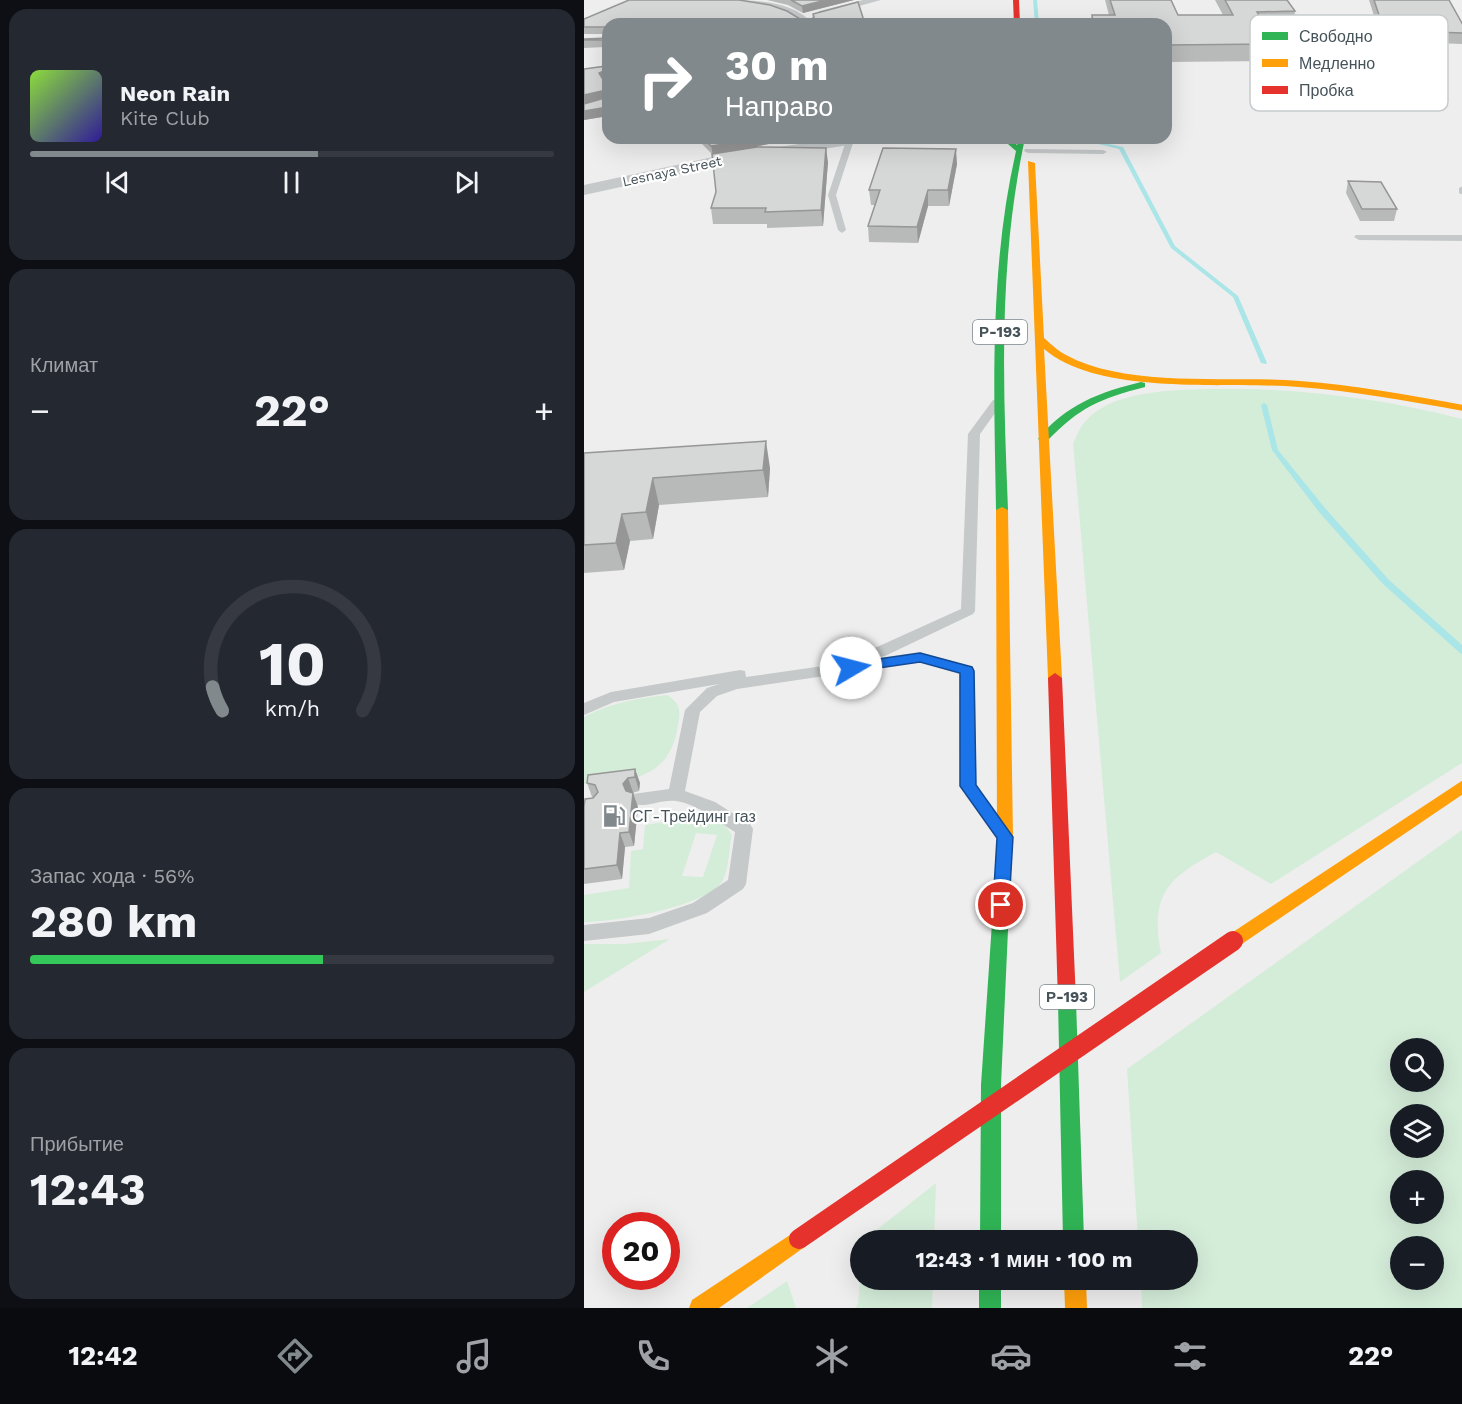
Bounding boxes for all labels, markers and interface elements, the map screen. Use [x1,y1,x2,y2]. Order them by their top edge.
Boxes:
legend [1250,15,1448,111]
text: Свободно [1299,27,1373,46]
text: 30 m [725,41,829,90]
icon: right [626,42,704,120]
text: Медленно [1299,54,1375,73]
text: Neon Rain [120,81,230,106]
text: Пробка [1299,81,1354,100]
text: Направо [725,91,833,123]
text: Kite Club [120,106,210,130]
street label: Lesnaya Street [621,153,723,189]
icon: previous [101,166,134,199]
icon: pause [275,166,308,199]
icon: next [450,166,483,199]
road number: Р-193 [973,320,1027,344]
text: Климат [30,353,98,377]
text: 22° [254,384,330,437]
text: − [30,391,50,430]
text: + [534,391,554,430]
text: 10 [258,627,326,700]
position arrow [819,636,883,700]
text: km/h [264,696,320,721]
fuel station icon: СГ-Трейдинг газ [601,803,627,829]
place label: СГ-Трейдинг газ [632,807,756,826]
text: Запас хода · 56% [30,864,194,888]
pin [975,879,1026,930]
icon: arrive [984,888,1017,921]
text: 280 km [30,895,197,948]
road number: Р-193 [1040,985,1094,1009]
map controls [1390,1038,1444,1290]
button: search [1390,1038,1444,1092]
button: layers [1390,1104,1444,1158]
text: Прибытие [30,1132,124,1156]
text: 12:43 [30,1163,146,1216]
button: + [1390,1170,1444,1224]
speed limit sign: 20 [602,1212,680,1290]
button: − [1390,1236,1444,1290]
text: 12:43 · 1 мин · 100 m [915,1247,1133,1272]
icon: directions [274,1335,316,1377]
icon: music [453,1335,495,1377]
icon: phone [632,1335,674,1377]
icon: climate [811,1335,853,1377]
icon: car [990,1335,1032,1377]
icon: filters [1169,1335,1211,1377]
text: 12:42 [68,1340,138,1372]
text: 22° [1348,1340,1393,1372]

